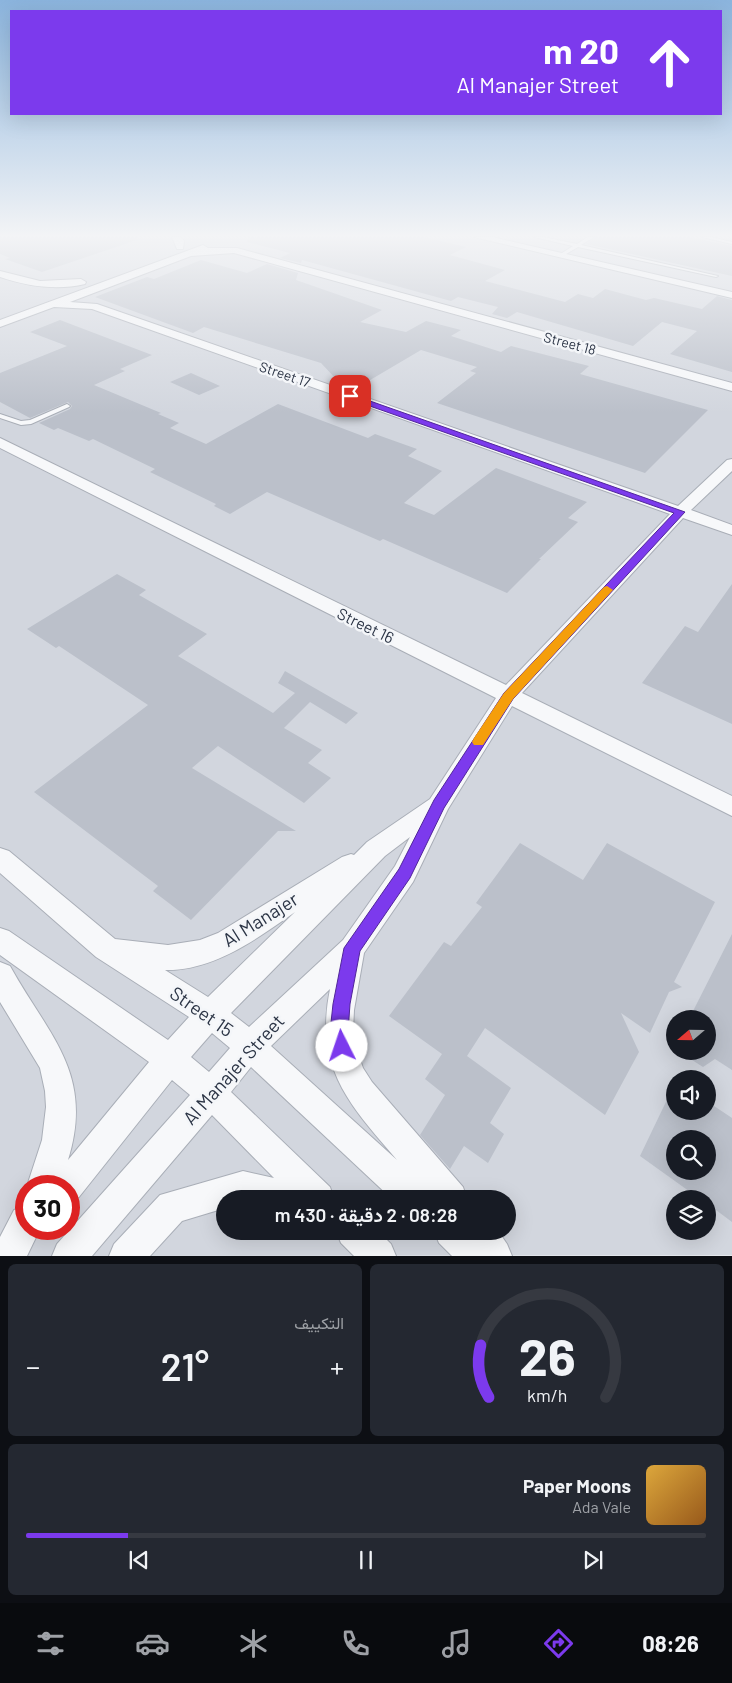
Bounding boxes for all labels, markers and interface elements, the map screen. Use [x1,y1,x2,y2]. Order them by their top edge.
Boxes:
text: 20 m [543,29,619,71]
icon: ahead [637,30,702,95]
text: Al Manajer Street [457,71,619,97]
street label: Street 18 [542,328,598,358]
street label: Street 17 [257,357,313,391]
pin [329,375,371,417]
icon: arrive [336,382,364,410]
street label: Street 16 [335,603,397,647]
street label: Al Manajer [218,887,302,951]
street label: Street 15 [166,981,238,1041]
street label: Al Manajer Street [178,1009,288,1129]
north arrow [666,1010,716,1060]
map controls [666,1010,716,1240]
position arrow [315,1019,367,1071]
button: sound [666,1070,716,1120]
button: search [666,1130,716,1180]
speed limit sign: 30 [15,1175,80,1240]
button: layers [666,1190,716,1240]
text: 08:28 · 2 دقيقة · 430 m [275,1203,457,1226]
text: التكييف [294,1313,344,1332]
text: 26 [518,1324,576,1386]
text: 21° [161,1343,209,1389]
text: − [26,1349,40,1383]
text: + [330,1349,344,1383]
text: km/h [527,1384,567,1406]
text: Paper Moons [523,1474,631,1497]
text: Ada Vale [572,1497,631,1516]
icon: previous [125,1546,153,1574]
icon: pause [352,1546,380,1574]
icon: next [579,1546,607,1574]
icon: filters [33,1626,68,1661]
icon: car [135,1626,170,1661]
icon: climate [236,1626,271,1661]
icon: phone [338,1626,373,1661]
icon: music [439,1626,474,1661]
icon: directions [541,1626,576,1661]
text: 08:26 [642,1630,699,1656]

